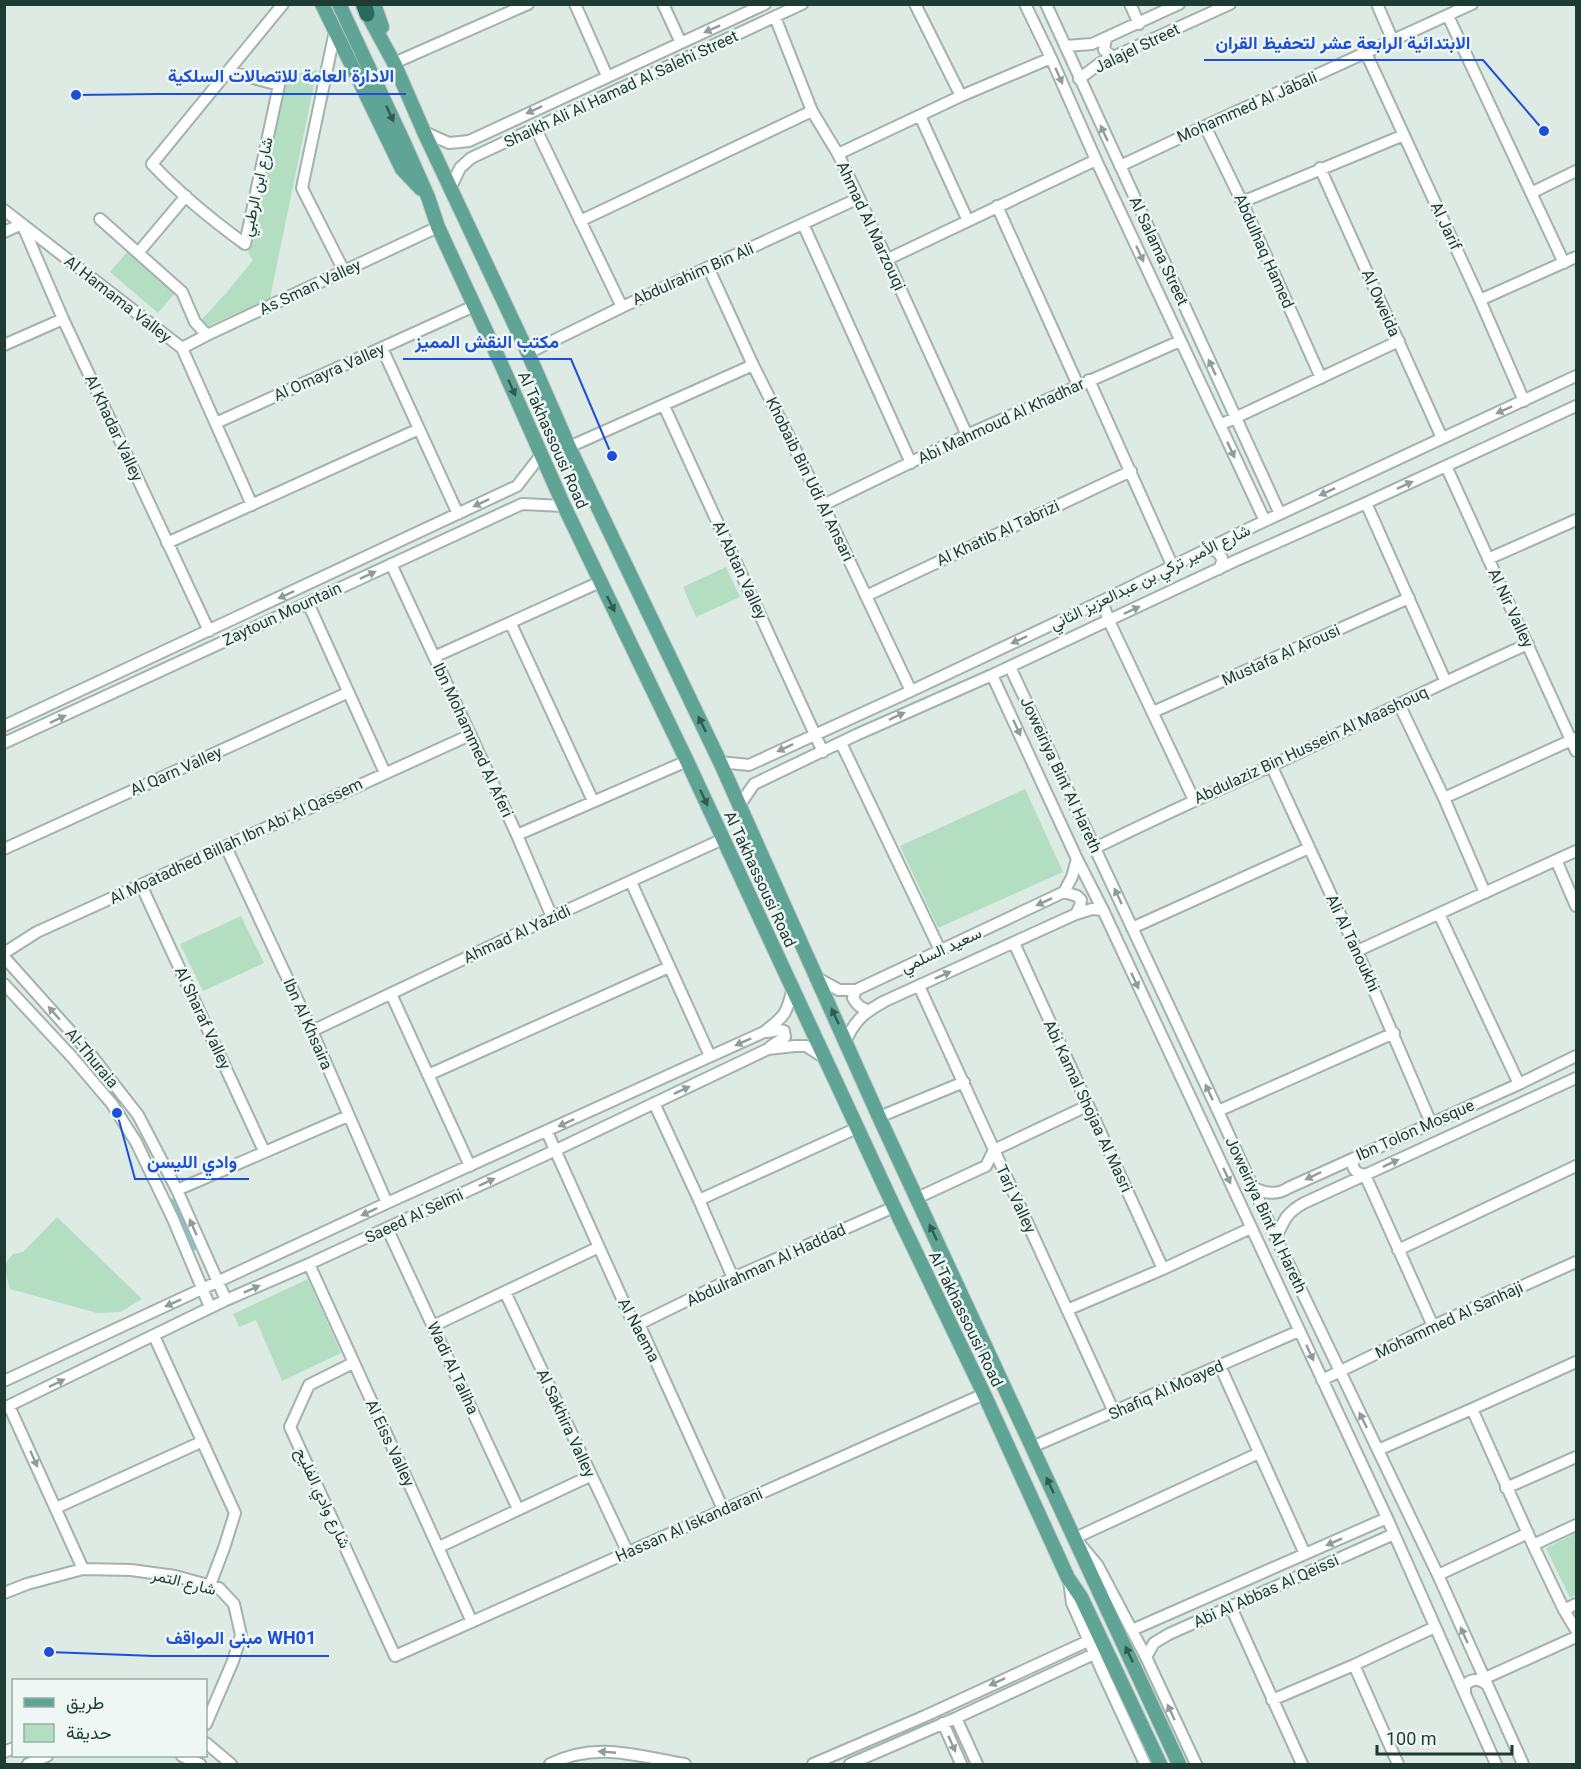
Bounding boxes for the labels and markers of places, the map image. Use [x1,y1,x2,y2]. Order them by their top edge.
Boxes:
callout: الابتدائية الرابعة عشر لتحفيظ القران [1204,24,1483,60]
callout: الادارة العامة للاتصالات السلكية [156,58,406,94]
callout: مكتب النقش المميز [403,323,571,359]
callout: وادي الليسن [135,1143,249,1179]
callout: مبنى المواقف WH01 [154,1620,329,1656]

